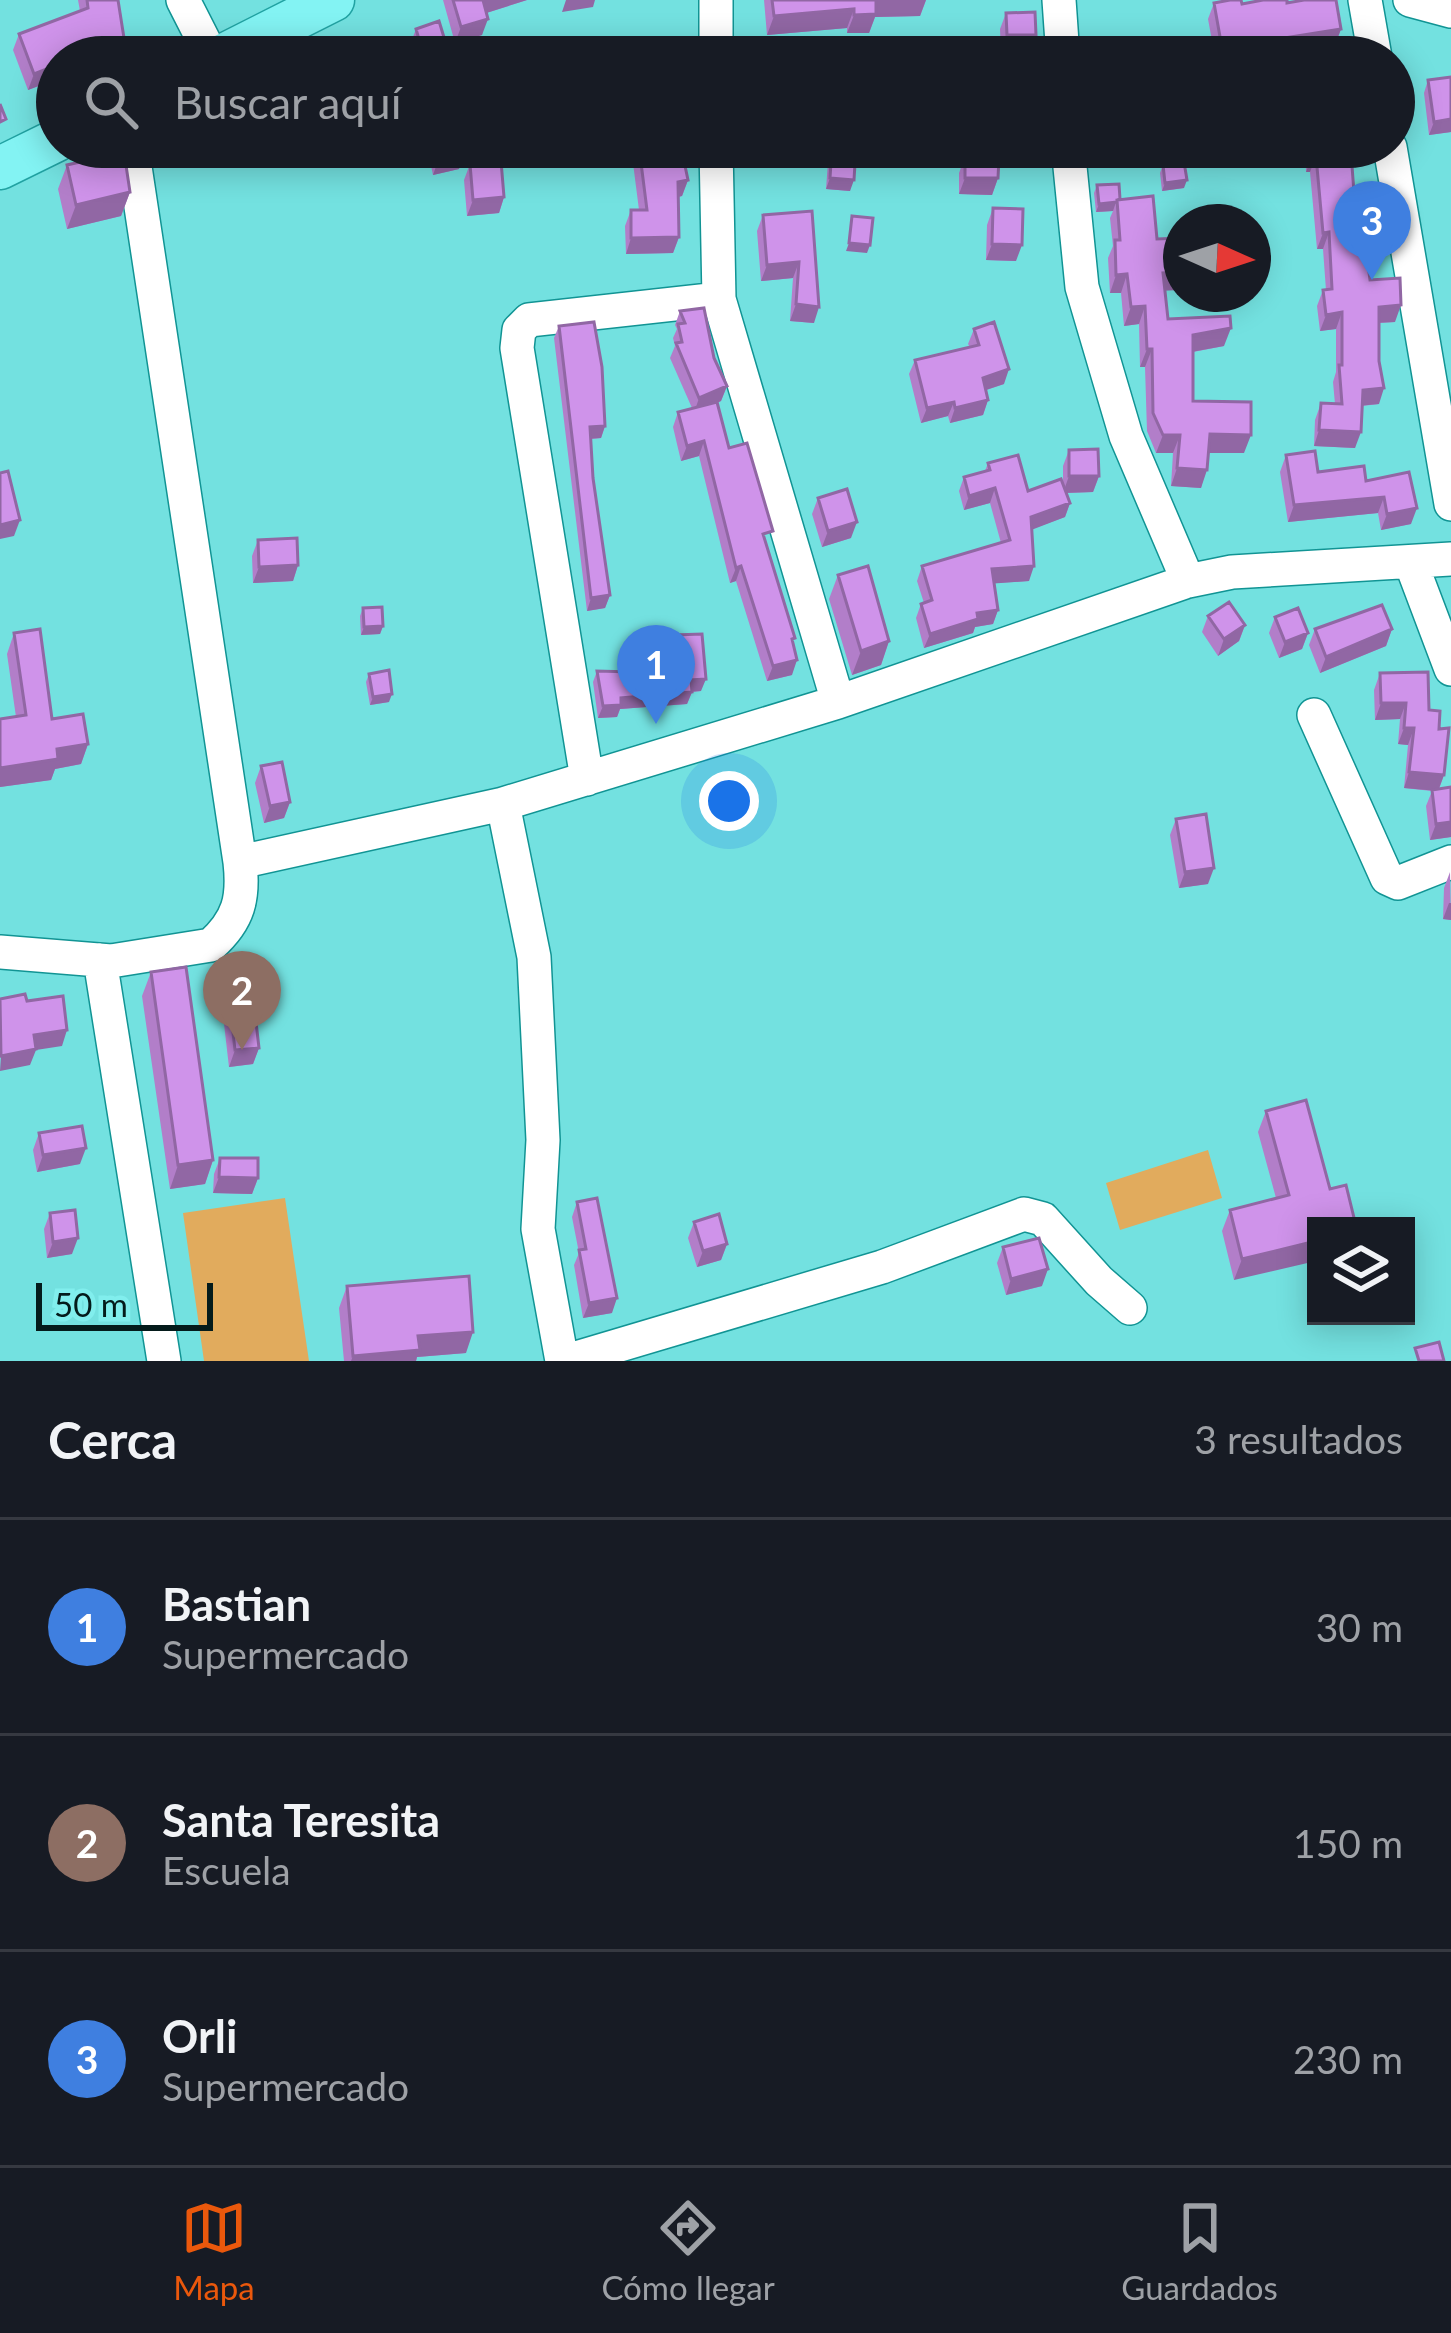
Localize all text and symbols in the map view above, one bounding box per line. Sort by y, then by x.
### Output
search box [36,36,1415,168]
icon: search [78,69,144,135]
text: Buscar aquí [174,75,401,129]
pin: 3 [1333,181,1411,280]
north arrow [1163,204,1271,312]
pin: 1 [617,625,695,724]
your location [699,771,759,831]
pin: 2 [203,951,281,1050]
map controls [1307,1217,1415,1325]
button: layers [1307,1217,1415,1325]
scale bar [36,1277,213,1330]
text: 50 m [54,1284,128,1324]
text: Cerca [48,1409,177,1470]
text: 3 resultados [1194,1416,1403,1462]
text: Bastian [162,1577,311,1631]
text: 1 [76,1604,98,1650]
text: 30 m [1316,1604,1403,1650]
text: Supermercado [162,1631,409,1677]
text: Santa Teresita [162,1793,440,1847]
text: 2 [76,1820,98,1866]
text: 150 m [1293,1820,1403,1866]
text: Escuela [162,1847,291,1893]
text: Orli [162,2009,237,2063]
text: 3 [76,2036,98,2082]
text: 230 m [1293,2036,1403,2082]
text: Supermercado [162,2063,409,2109]
tab: Mapa [173,2195,255,2307]
tab: Cómo llegar [601,2195,775,2307]
tab: Guardados [1121,2195,1278,2307]

